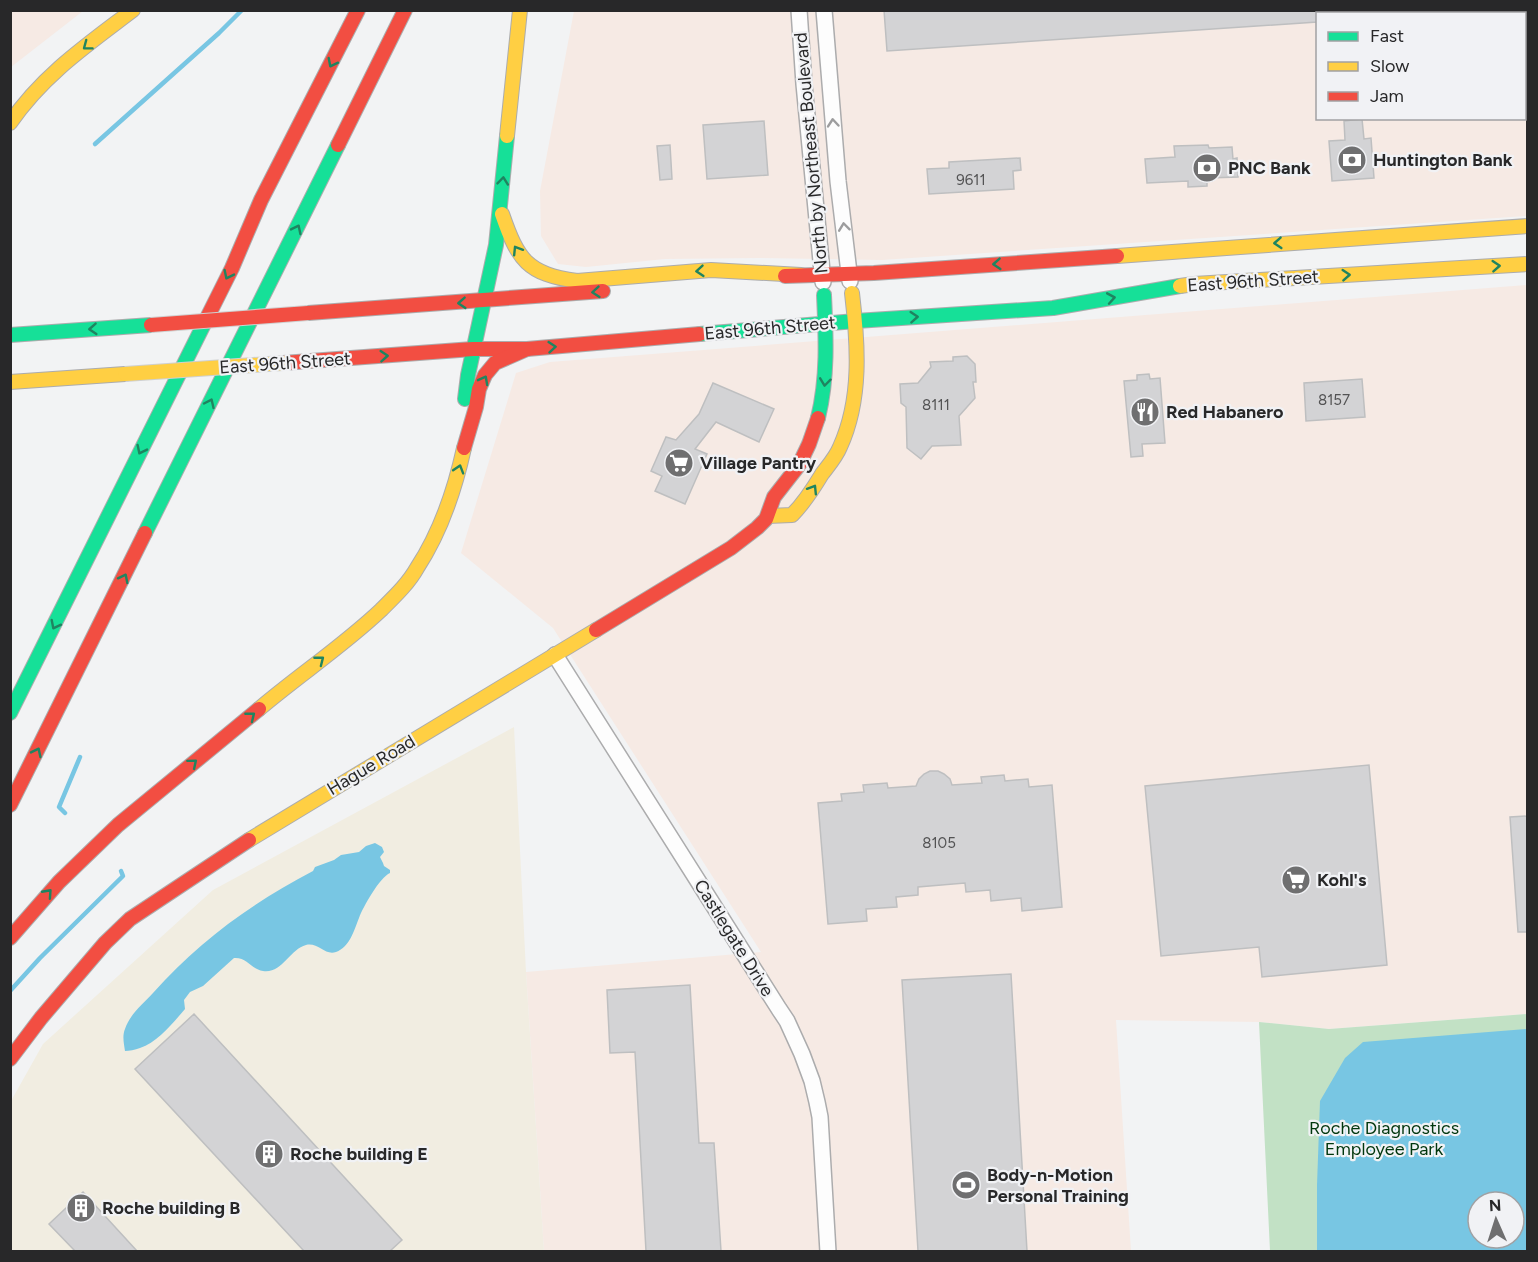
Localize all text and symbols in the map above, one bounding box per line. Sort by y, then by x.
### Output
legend [1316,12,1526,120]
text: Fast [1370,25,1404,47]
street label: North by Northeast Boulevard [789,32,833,274]
one-way arrow [82,39,93,50]
text: Slow [1370,55,1409,77]
one-way arrow [327,56,339,67]
text: Jam [1370,85,1404,107]
one-way arrow [827,118,840,127]
bank icon: Huntington Bank [1336,144,1368,176]
place label: Huntington Bank [1373,149,1513,171]
bank icon: PNC Bank [1191,152,1223,184]
place label: PNC Bank [1228,157,1311,179]
house number: 9611 [956,171,986,189]
one-way arrow [496,176,508,186]
one-way arrow [838,223,850,232]
one-way arrow [290,224,301,235]
one-way arrow [1274,236,1283,249]
one-way arrow [513,246,525,256]
one-way arrow [992,257,1001,270]
one-way arrow [1492,260,1501,273]
one-way arrow [696,264,705,277]
street label: East 96th Street [1187,265,1320,297]
one-way arrow [223,269,235,280]
one-way arrow [1342,269,1351,282]
one-way arrow [591,285,600,298]
one-way arrow [1106,293,1116,305]
one-way arrow [457,296,466,309]
street label: East 96th Street [704,311,837,345]
one-way arrow [909,311,919,324]
one-way arrow [88,322,97,335]
one-way arrow [548,340,557,353]
street label: East 96th Street [219,347,352,379]
one-way arrow [379,349,388,362]
one-way arrow [477,376,488,386]
one-way arrow [819,378,832,387]
house number: 8157 [1318,391,1350,409]
house number: 8111 [922,396,950,414]
restaurant icon: Red Habanero [1129,396,1161,428]
one-way arrow [203,399,215,410]
place label: Red Habanero [1166,401,1283,423]
one-way arrow [137,444,149,455]
supermarket icon: Village Pantry [663,447,695,479]
place label: Village Pantry [700,452,817,474]
one-way arrow [452,464,464,475]
one-way arrow [806,485,818,495]
one-way arrow [116,573,128,584]
one-way arrow [50,619,62,630]
one-way arrow [314,657,325,668]
one-way arrow [244,712,255,723]
street label: Hague Road [323,730,419,800]
one-way arrow [29,748,41,759]
one-way arrow [186,759,197,770]
house number: 8105 [922,834,956,852]
supermarket icon: Kohl's [1280,864,1312,896]
place label: Kohl's [1317,869,1367,891]
street label: Castlegate Drive [689,876,779,1001]
one-way arrow [41,889,52,900]
park label: Roche Diagnostics Employee Park [1309,1117,1459,1160]
building icon: Roche building E [253,1138,285,1170]
place label: Roche building E [290,1143,428,1165]
place label: Body-n-Motion Personal Training [987,1164,1129,1207]
sports icon: Body-n-Motion Personal Training [950,1169,982,1201]
north arrow [1466,1190,1526,1250]
building icon: Roche building B [65,1192,97,1224]
text: N [1489,1196,1502,1215]
place label: Roche building B [102,1197,240,1219]

